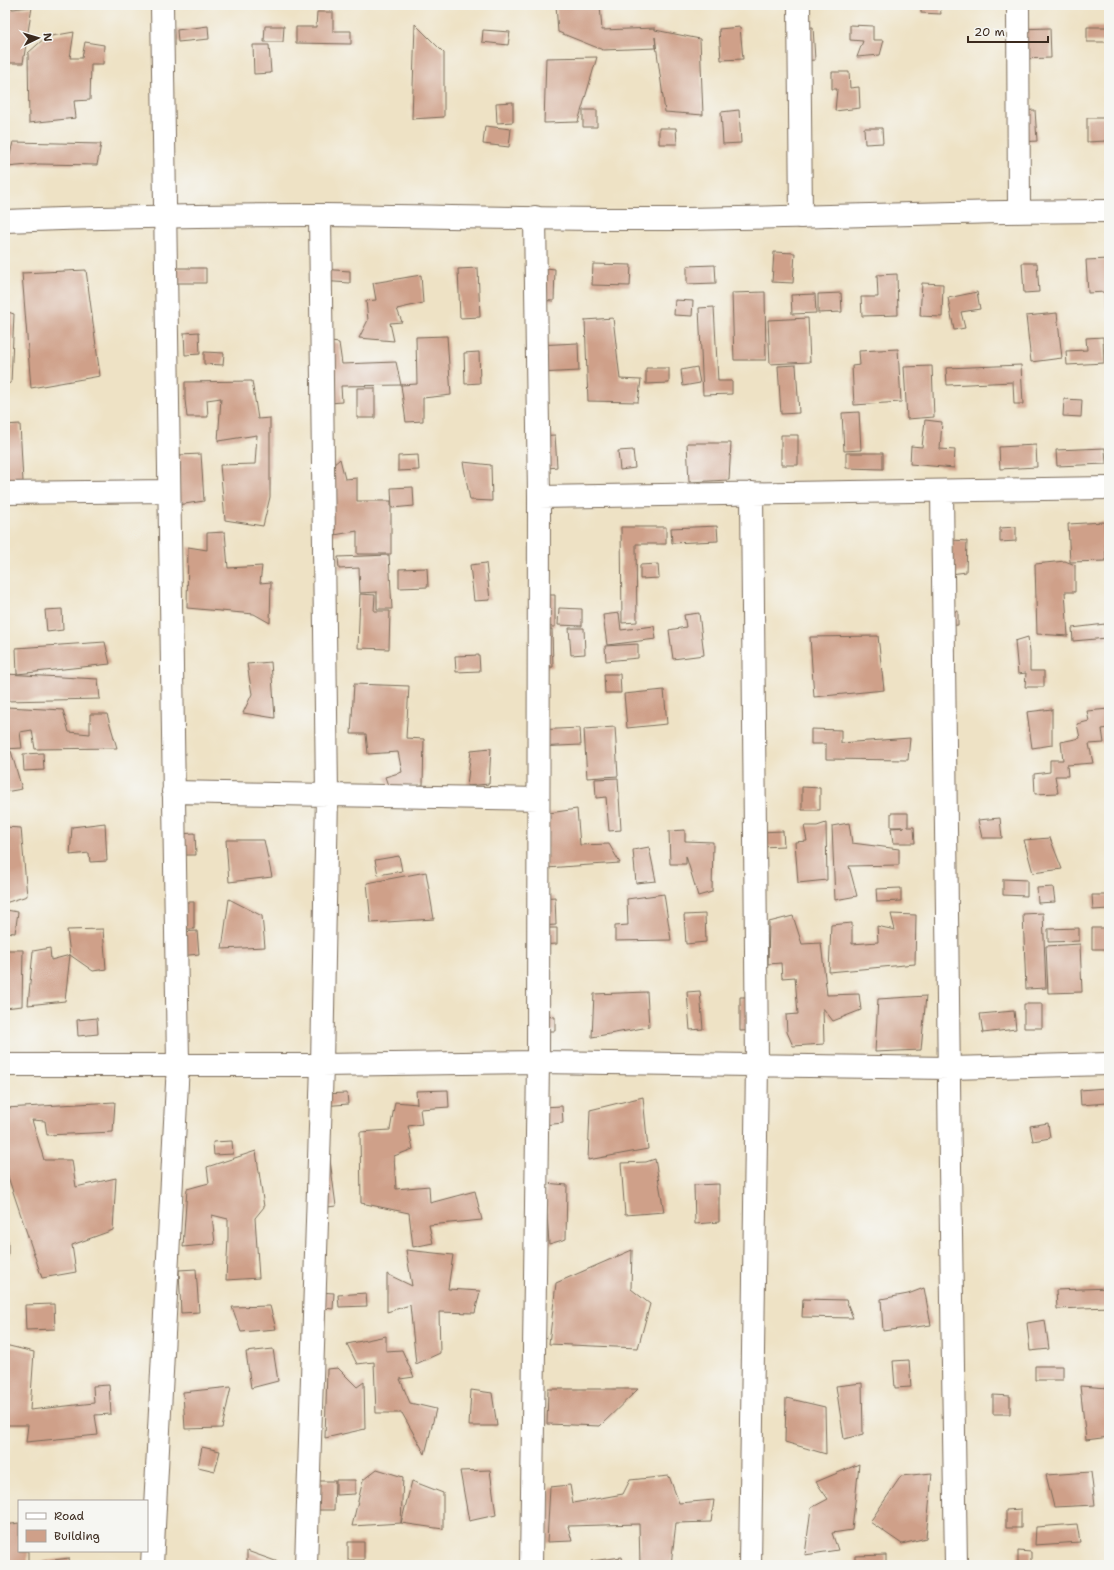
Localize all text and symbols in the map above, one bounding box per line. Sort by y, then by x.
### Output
north arrow [18,18,58,58]
scale bar [968,18,1048,44]
text: 20 m [974,24,1005,40]
text: N [40,32,55,42]
legend [18,1500,148,1552]
text: Road [54,1508,85,1524]
text: Building [54,1528,100,1544]

